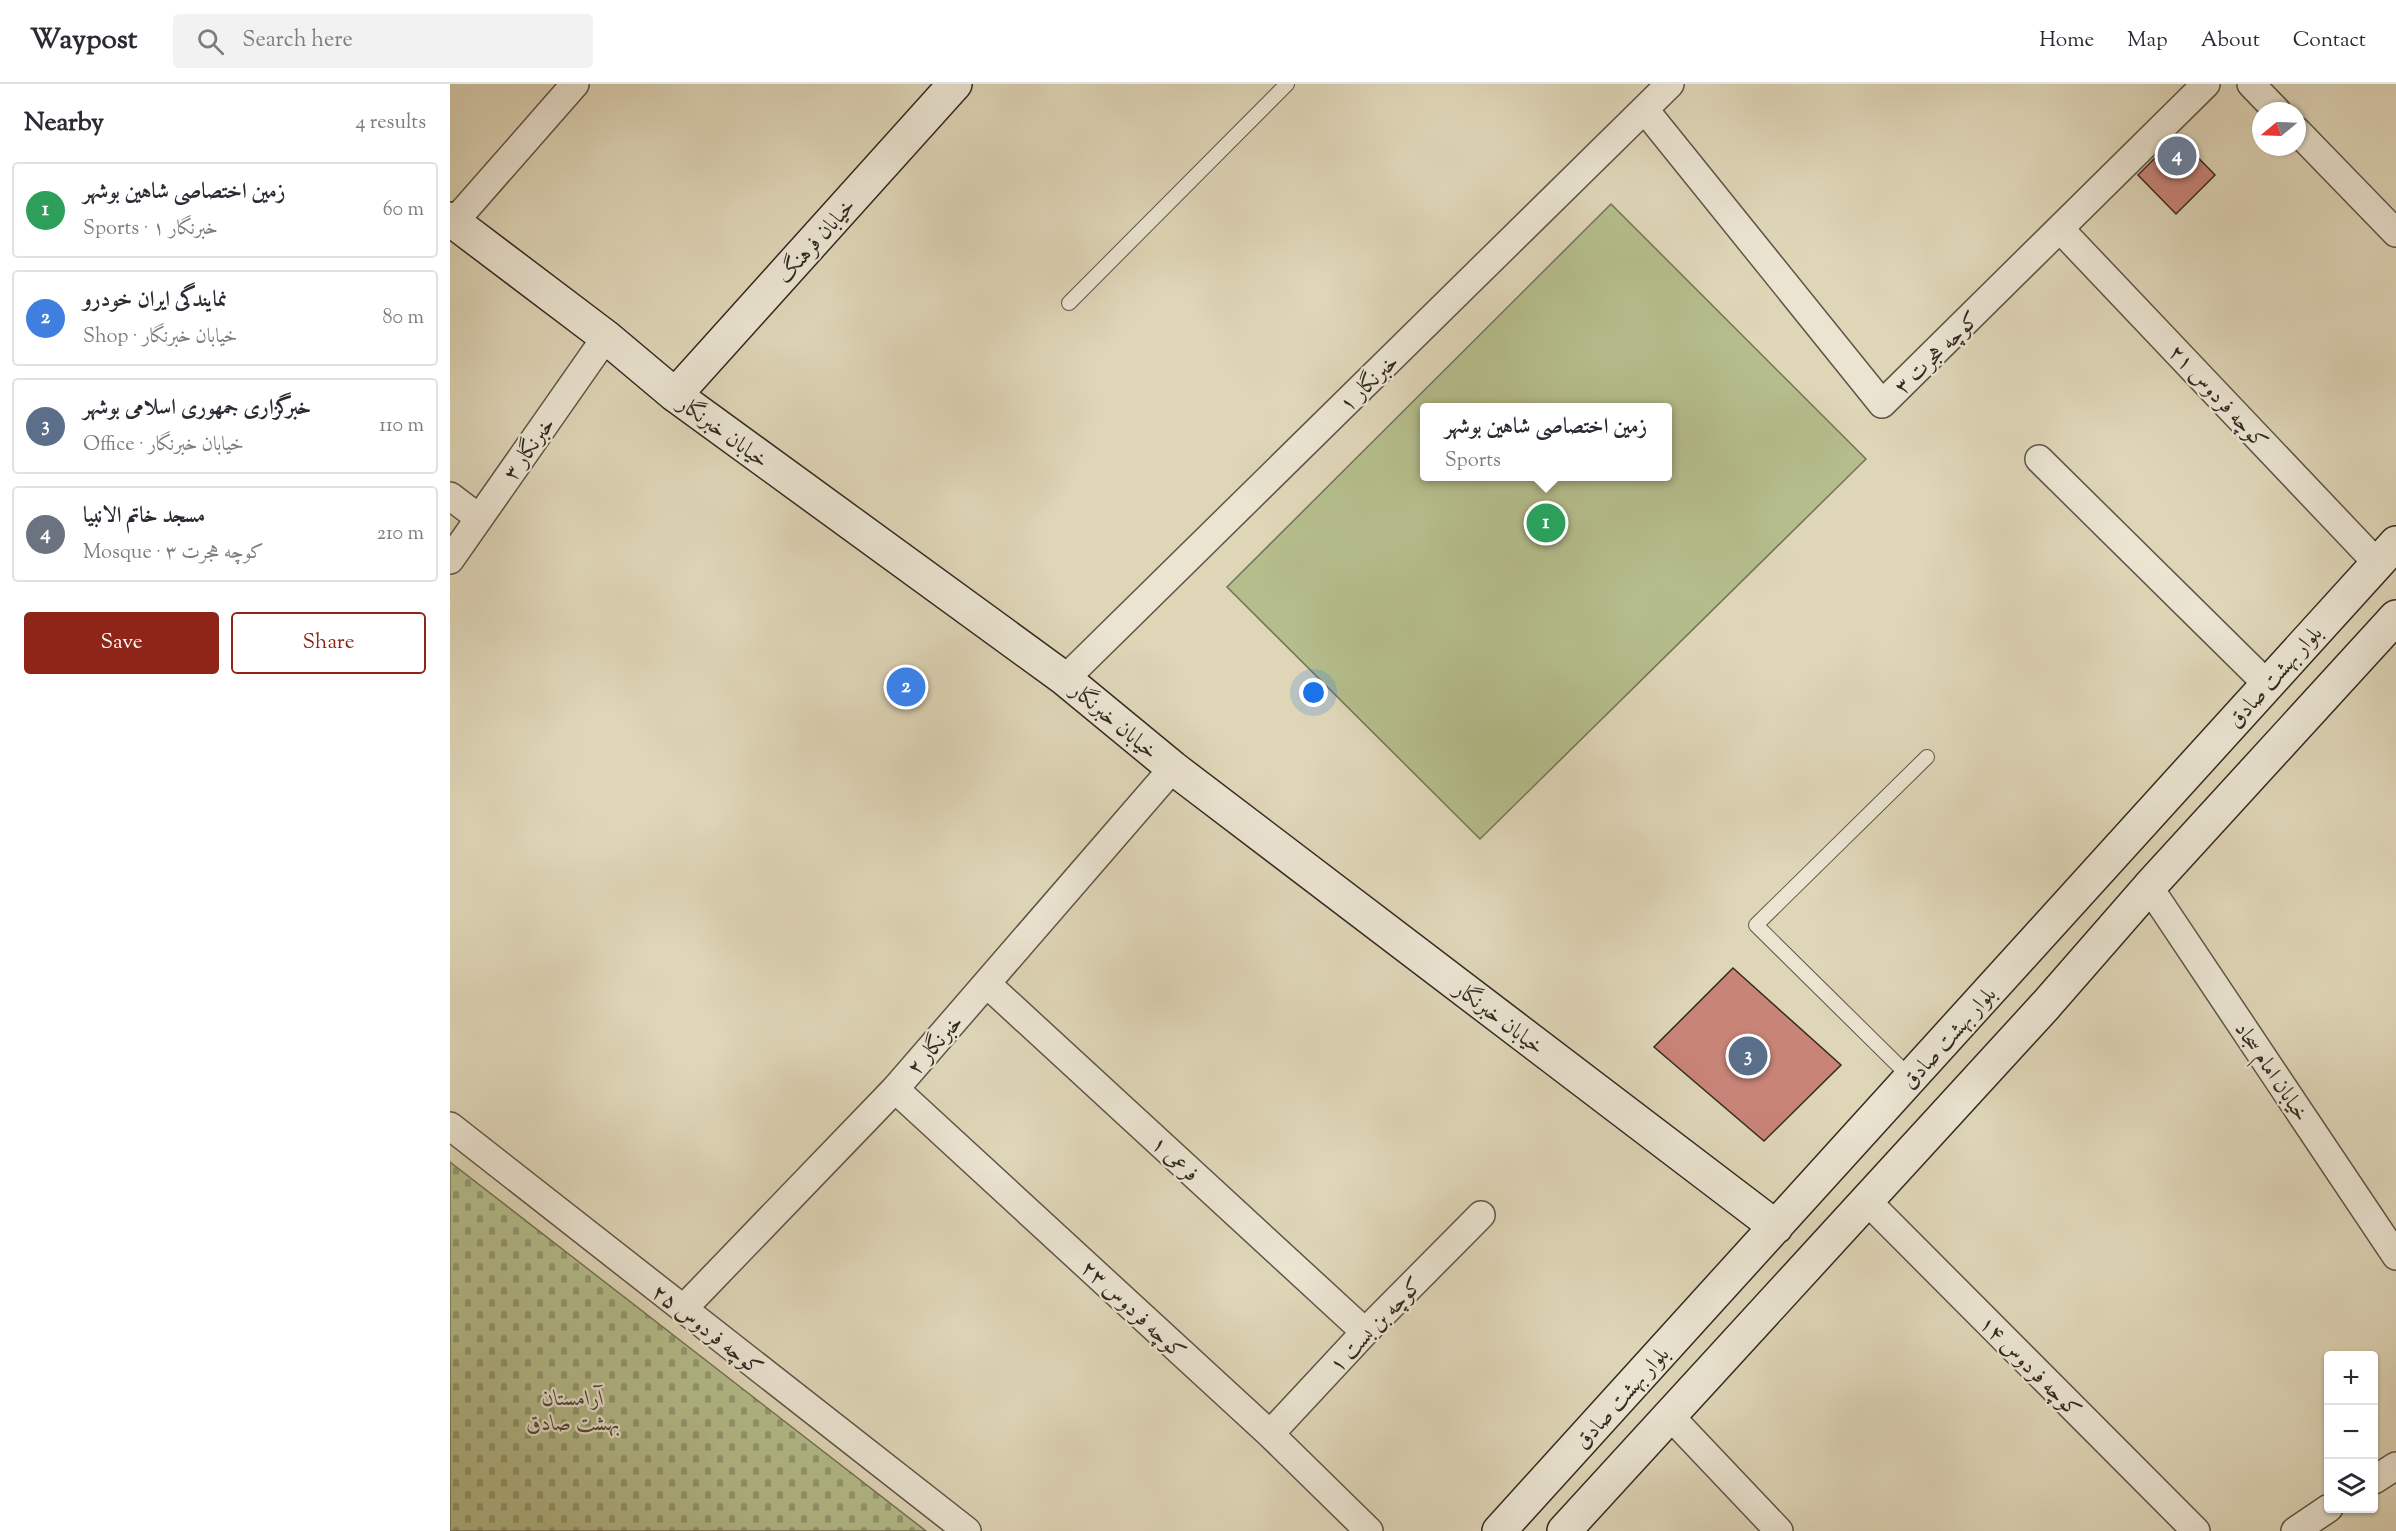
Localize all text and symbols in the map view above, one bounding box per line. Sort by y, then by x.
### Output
search box [173,14,593,68]
text: Waypost [30,21,137,61]
icon: search [194,25,227,58]
text: Search here [242,25,353,57]
text: Home [2039,26,2094,56]
text: Map [2127,26,2168,56]
text: About [2201,26,2260,56]
text: Contact [2293,26,2366,56]
north arrow [2252,102,2306,156]
text: Nearby [24,105,104,142]
text: 4 results [355,109,426,138]
pin: 4 [2158,134,2196,178]
text: زمین اختصاصی شاهین بوشهر [83,177,286,209]
street label: خیابان فرهنگ [770,192,864,292]
text: 1 [42,196,49,225]
text: 60 m [383,196,424,225]
text: Sports · خبرنگار ۱ [83,215,218,244]
text: نمایندگی ایران خودرو [83,285,227,317]
text: 2 [41,304,50,333]
text: 80 m [383,304,424,333]
street label: کوچه هجرت ۳ [1888,305,1988,403]
text: Shop · خیابان خبرنگار [83,323,238,352]
street label: کوچه فردوس ۲۱ [2160,338,2274,458]
street label: خبرنگار ۱ [1333,348,1407,421]
street label: خیابان خبرنگار [669,388,774,477]
text: خبرگزاری جمهوری اسلامی بوشهر [83,393,311,425]
popup [1420,403,1672,481]
street label: خبرنگار ۳ [497,411,564,488]
text: 3 [41,412,50,441]
text: 110 m [379,412,424,441]
text: زمین اختصاصی شاهین بوشهر [1445,412,1647,444]
text: Office · خیابان خبرنگار [83,431,244,460]
text: Sports [1445,447,1501,476]
pin: 1 [1526,500,1566,546]
text: مسجد خاتم الانبیا [83,501,205,533]
text: 4 [40,520,51,549]
text: 210 m [377,520,424,549]
text: Mosque · کوچه هجرت ۳ [83,539,264,568]
button: Save [24,612,219,674]
button: Share [231,612,426,674]
street label: بلوار بهشت صادق [2221,619,2331,737]
pin: 2 [886,664,926,710]
street label: خیابان خبرنگار [1061,675,1164,768]
your location [1299,678,1328,707]
street label: خیابان خبرنگار [1445,974,1550,1064]
street label: بلوار بهشت صادق [1895,980,2005,1098]
street label: خبرنگار ۲ [901,1008,972,1084]
street label: خیابان امام سجاد [2224,1016,2316,1130]
pin: 3 [1728,1034,1768,1078]
street label: فرعی ۱ [1143,1130,1205,1191]
street label: کوچه فردوس ۲۳ [1072,1254,1192,1368]
street label: کوچه بن بست ۱ [1323,1271,1431,1381]
street label: کوچه فردوس ۲۵ [644,1278,769,1385]
street label: کوچه فردوس ۱۴ [1970,1310,2087,1427]
street label: بلوار بهشت صادق [1568,1340,1678,1458]
map controls [2324,1351,2378,1513]
button: + [2324,1351,2378,1405]
park label: آرامستان بهشت صادق [526,1384,620,1441]
button: − [2324,1405,2378,1459]
button: layers [2324,1459,2378,1513]

